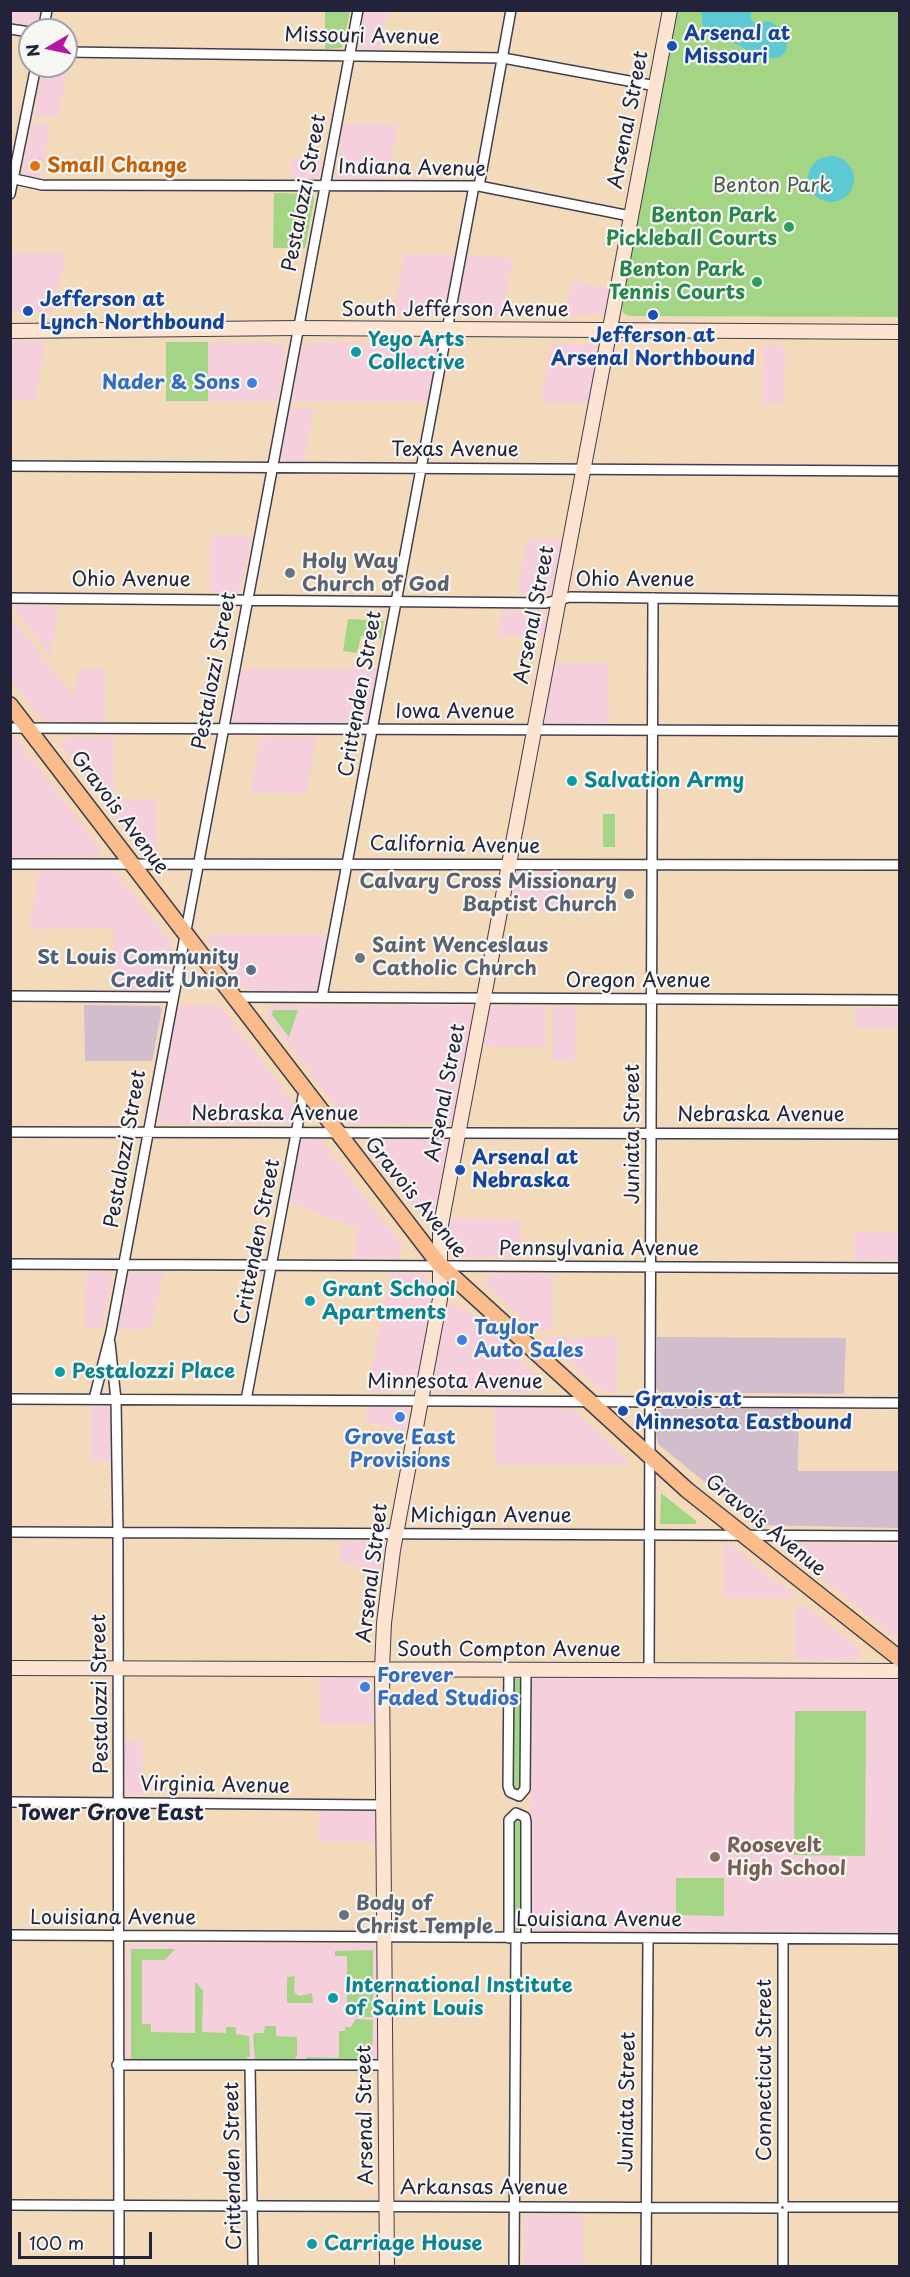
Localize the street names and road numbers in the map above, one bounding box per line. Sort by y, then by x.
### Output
street label: Missouri Avenue [284,24,440,50]
street label: Arsenal Street [604,49,654,191]
street label: Pestalozzi Street [278,112,332,274]
street label: Indiana Avenue [338,156,486,182]
street label: South Jefferson Avenue [341,298,569,322]
street label: Texas Avenue [391,438,519,462]
street label: Arsenal Street [510,544,560,686]
street label: Ohio Avenue [71,568,191,592]
street label: Ohio Avenue [575,568,695,592]
street label: Pestalozzi Street [188,590,242,752]
street label: Crittenden Street [335,609,387,779]
street label: Iowa Avenue [395,700,515,724]
street label: Gravois Avenue [65,747,173,879]
street label: California Avenue [369,833,541,859]
street label: Oregon Avenue [565,969,711,993]
street label: Arsenal Street [421,1022,471,1164]
street label: Juniata Street [621,1064,645,1204]
street label: Pestalozzi Street [100,1068,152,1230]
street label: Nebraska Avenue [191,1102,359,1126]
street label: Nebraska Avenue [677,1103,845,1127]
street label: Gravois Avenue [359,1133,471,1263]
street label: Crittenden Street [230,1157,286,1327]
street label: Pennsylvania Avenue [499,1237,699,1261]
street label: Minnesota Avenue [367,1370,543,1394]
street label: Gravois Avenue [700,1470,830,1582]
street label: Arsenal Street [353,1502,393,1644]
street label: Michigan Avenue [410,1504,572,1528]
street label: Pestalozzi Street [88,1614,114,1774]
street label: South Compton Avenue [397,1638,621,1662]
street label: Virginia Avenue [140,1773,290,1799]
street label: Louisiana Avenue [30,1906,196,1930]
street label: Louisiana Avenue [516,1908,682,1932]
street label: Connecticut Street [753,1979,777,2161]
street label: Juniata Street [615,2032,641,2172]
street label: Arsenal Street [353,2045,379,2185]
street label: Crittenden Street [221,2082,247,2250]
street label: Arkansas Avenue [400,2176,568,2200]

